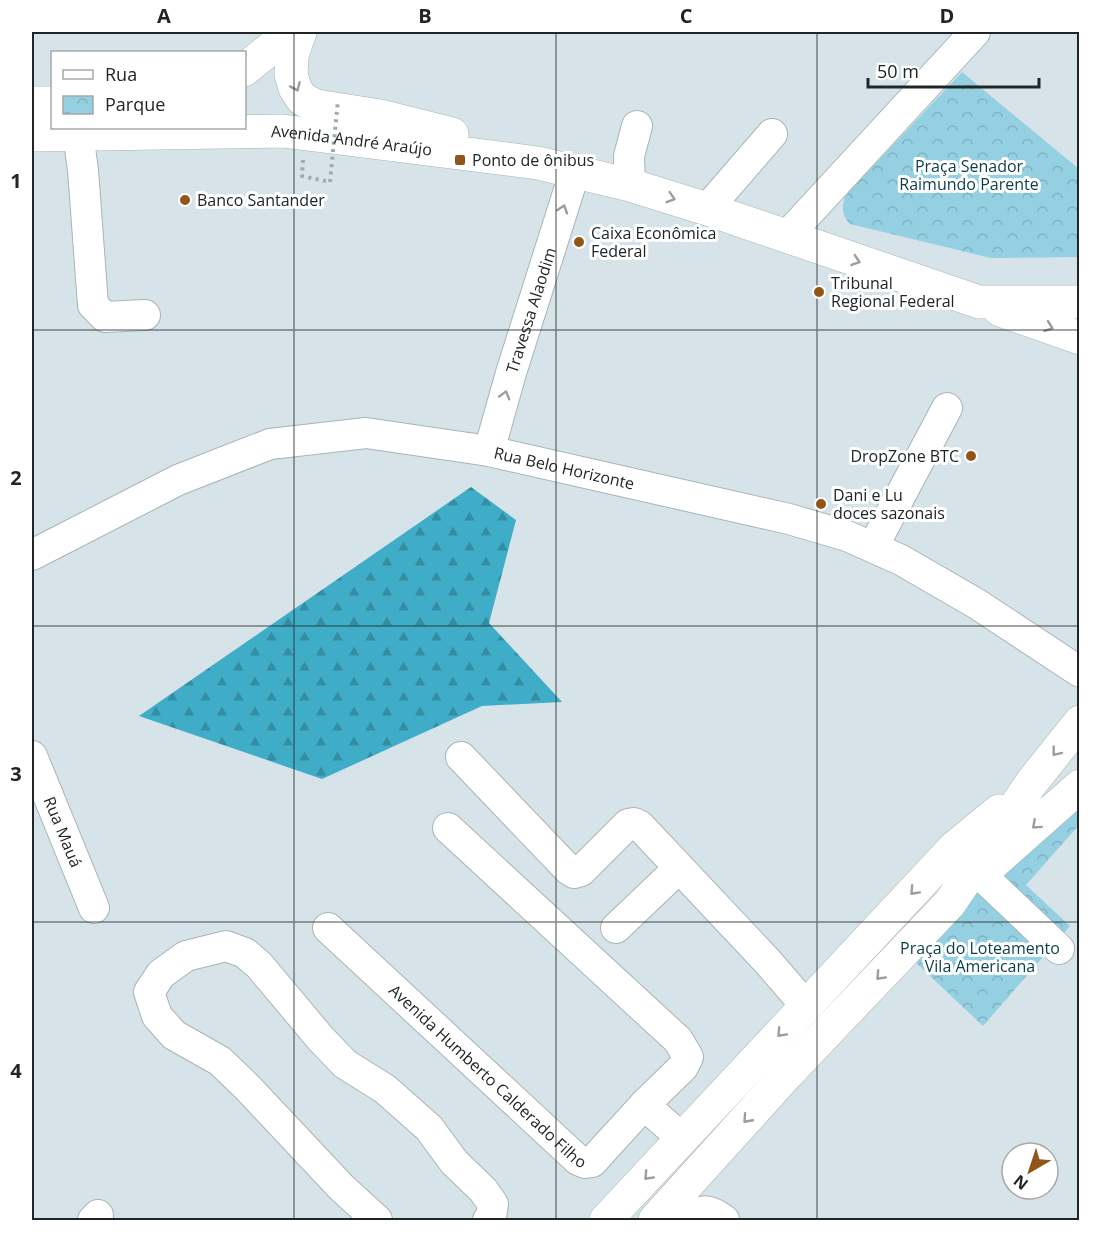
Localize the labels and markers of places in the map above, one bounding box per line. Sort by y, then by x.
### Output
place label: Ponto de ônibus [472,149,594,171]
marker: Ponto de ônibus [453,153,467,167]
place label: Banco Santander [197,189,325,211]
marker: Banco Santander [178,193,192,207]
place label: Caixa Econômica Federal [591,222,716,262]
marker: Caixa Econômica Federal [572,235,586,249]
place label: Tribunal Regional Federal [831,272,955,312]
marker: Tribunal Regional Federal [812,285,826,299]
place label: DropZone BTC [850,445,959,467]
marker: DropZone BTC [964,449,978,463]
place label: Dani e Lu doces sazonais [833,484,945,524]
marker: Dani e Lu doces sazonais [814,497,828,511]

